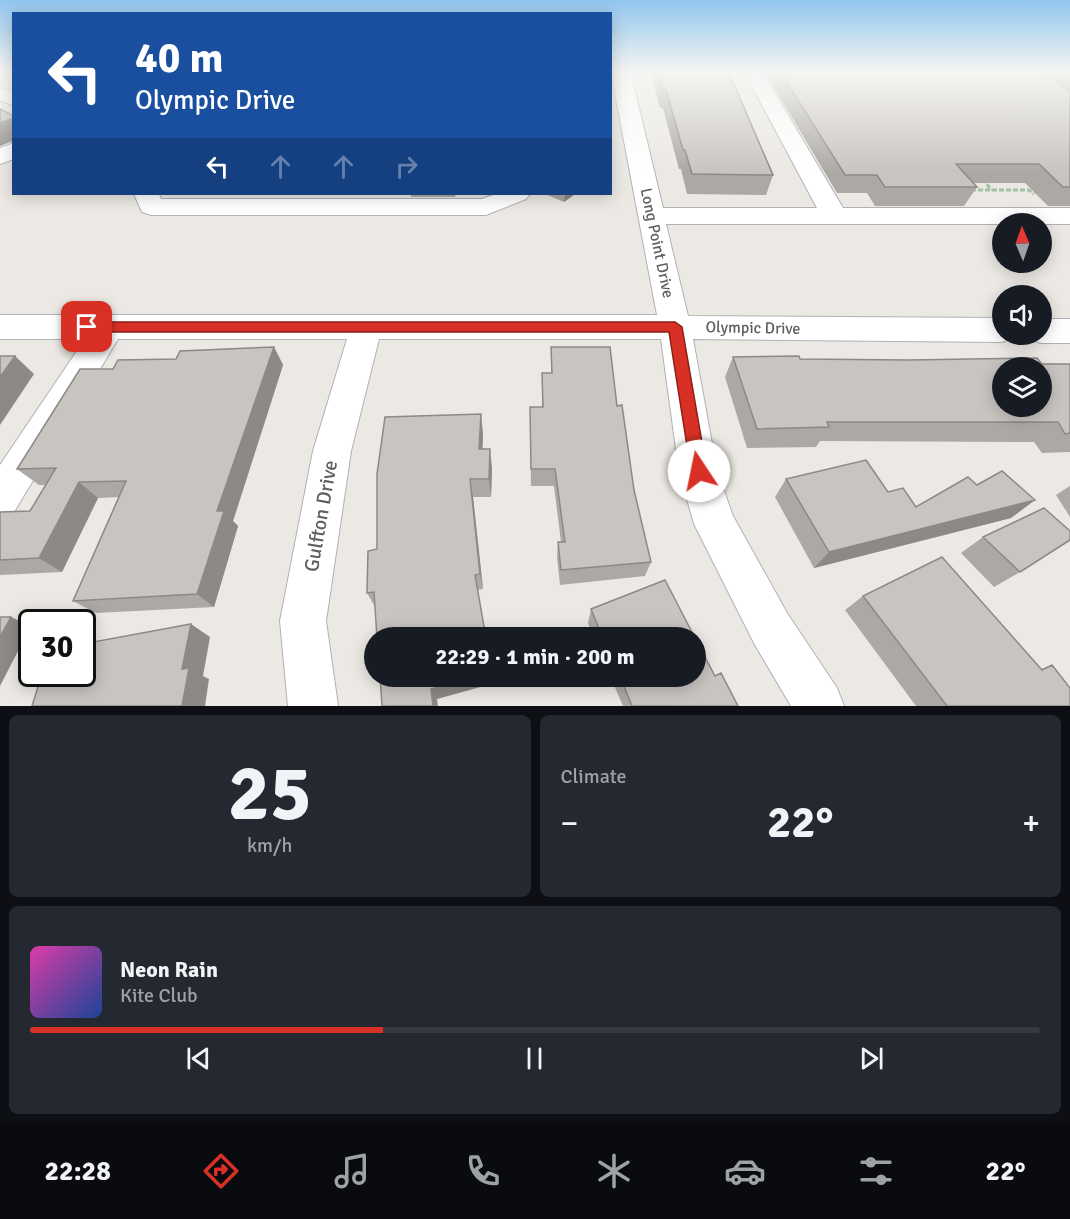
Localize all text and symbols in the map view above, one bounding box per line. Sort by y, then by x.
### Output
text: 40 m [135,33,224,84]
icon: left [36,36,114,114]
text: Olympic Drive [135,84,295,117]
icon: left [201,150,234,183]
icon: ahead [264,150,297,183]
icon: ahead [327,150,360,183]
icon: right [390,150,423,183]
street label: Long Point Drive [636,186,678,300]
north arrow [992,213,1052,273]
map controls [992,213,1052,417]
button: sound [992,285,1052,345]
pin [61,301,112,352]
icon: arrive [70,310,103,343]
street label: Olympic Drive [705,317,801,339]
button: layers [992,357,1052,417]
position arrow [667,439,731,503]
street label: Gulfton Drive [299,458,343,574]
speed limit sign: 30 [18,609,96,687]
text: 22:29 · 1 min · 200 m [435,643,635,670]
text: 25 [228,746,312,842]
text: Climate [561,764,626,789]
text: 22° [767,795,834,850]
text: − [561,803,578,844]
text: + [1022,803,1040,844]
text: km/h [247,833,292,858]
text: Neon Rain [120,956,218,983]
text: Kite Club [120,983,198,1008]
icon: previous [182,1042,215,1075]
icon: pause [518,1042,551,1075]
icon: next [855,1042,888,1075]
icon: directions [200,1150,242,1192]
icon: music [331,1150,373,1192]
icon: phone [462,1150,504,1192]
icon: climate [593,1150,635,1192]
icon: car [724,1150,766,1192]
icon: filters [855,1150,897,1192]
text: 22:28 [44,1155,111,1188]
text: 22° [986,1155,1026,1188]

